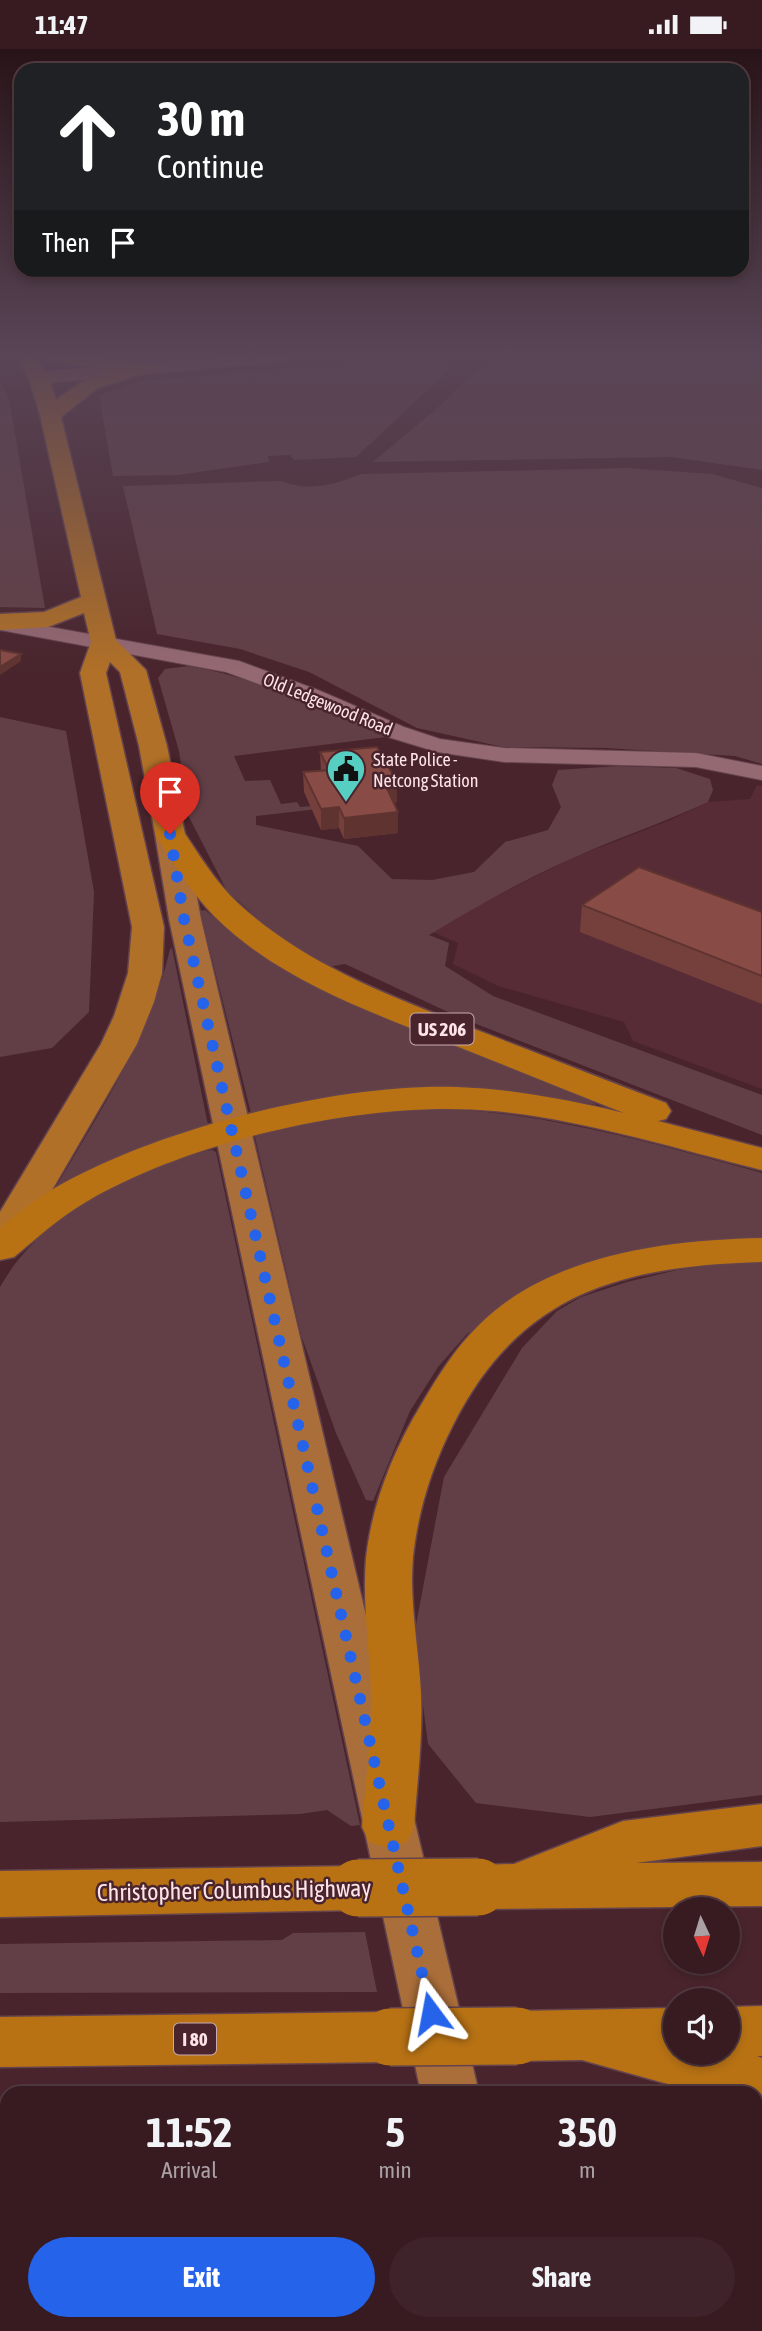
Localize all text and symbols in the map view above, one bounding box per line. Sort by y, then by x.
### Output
text: 11:47 [35,10,89,40]
text: 30 m [157,90,245,146]
icon: ahead [42,91,133,182]
text: Continue [157,148,264,185]
icon: arrive [104,224,142,262]
text: Then [42,228,90,258]
street label: Old Ledgewood Road [260,668,396,740]
public building icon: State Police - Netcong Station [325,748,367,803]
place label: State Police - Netcong Station [373,749,478,791]
pin [140,762,200,834]
icon: arrive [151,773,189,811]
road number: US 206 [410,1013,474,1045]
street label: Christopher Columbus Highway [97,1874,371,1906]
north arrow [663,1897,740,1974]
map controls [663,1897,740,2065]
position arrow [394,1976,468,2050]
button: sound [663,1988,740,2065]
road number: I 80 [174,2023,216,2055]
text: 11:52 [146,2108,233,2156]
text: 5 [385,2108,405,2156]
text: 350 [558,2108,617,2156]
text: Arrival [161,2157,217,2183]
text: min [379,2157,412,2183]
text: m [579,2157,596,2183]
button: Exit [28,2237,375,2317]
button: Share [389,2237,735,2317]

